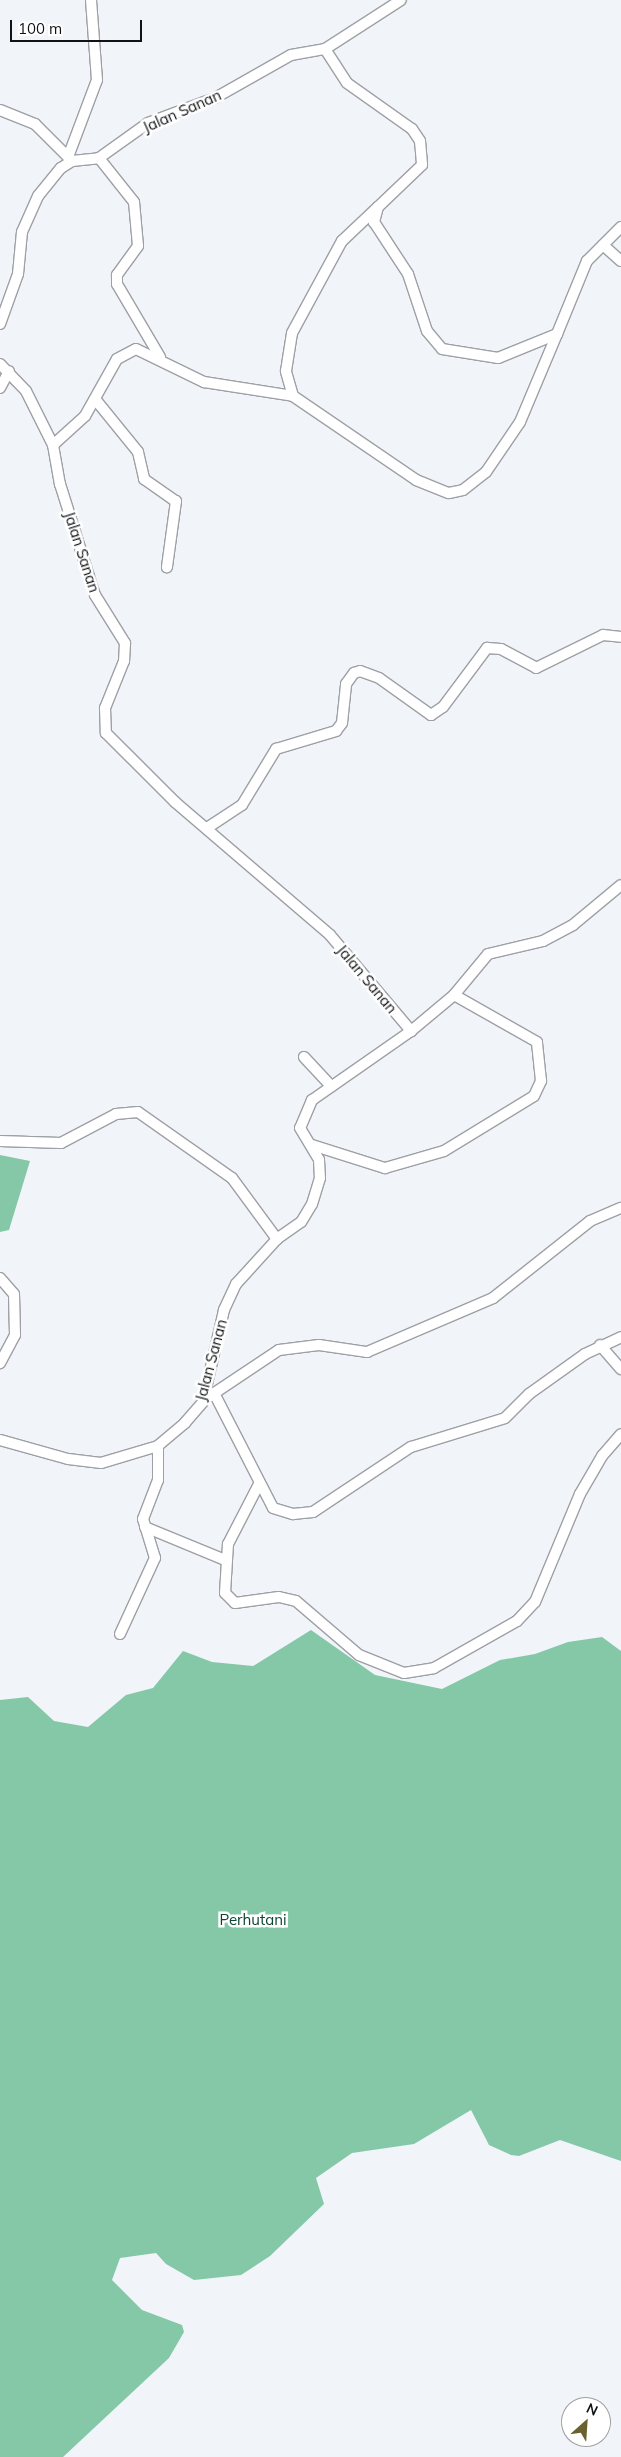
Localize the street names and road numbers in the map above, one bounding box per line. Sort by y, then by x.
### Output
street label: Jalan Sanan [140,86,224,136]
street label: Jalan Sanan [60,509,104,595]
street label: Jalan Sanan [333,941,401,1017]
street label: Jalan Sanan [191,1317,231,1403]

